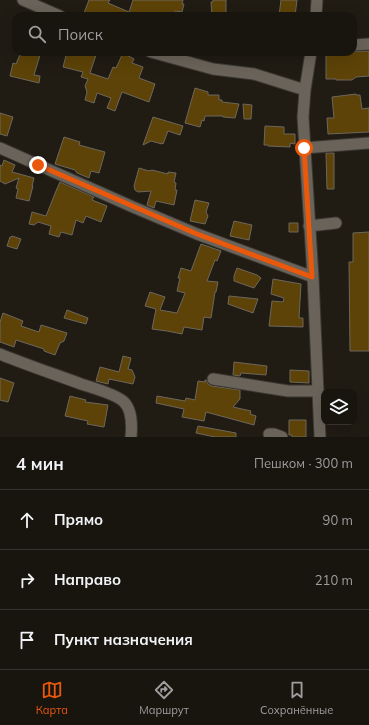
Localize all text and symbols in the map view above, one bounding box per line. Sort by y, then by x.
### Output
search box [12,12,357,56]
icon: search [26,23,48,45]
text: Поиск [58,25,103,44]
route start [295,139,313,157]
route end [29,156,47,174]
map controls [321,389,357,425]
button: layers [321,389,357,425]
text: 4 мин [16,453,64,474]
text: Пешком · 300 m [254,455,353,471]
icon: ahead [16,509,38,531]
text: Прямо [54,510,103,529]
text: 90 m [323,512,353,528]
icon: right [16,569,38,591]
text: Направо [54,570,121,589]
text: 210 m [315,572,353,588]
icon: arrive [16,629,38,651]
text: Пункт назначения [54,630,193,649]
tab: Карта [36,679,68,717]
tab: Маршрут [139,679,189,717]
tab: Сохранённые [260,679,333,717]

